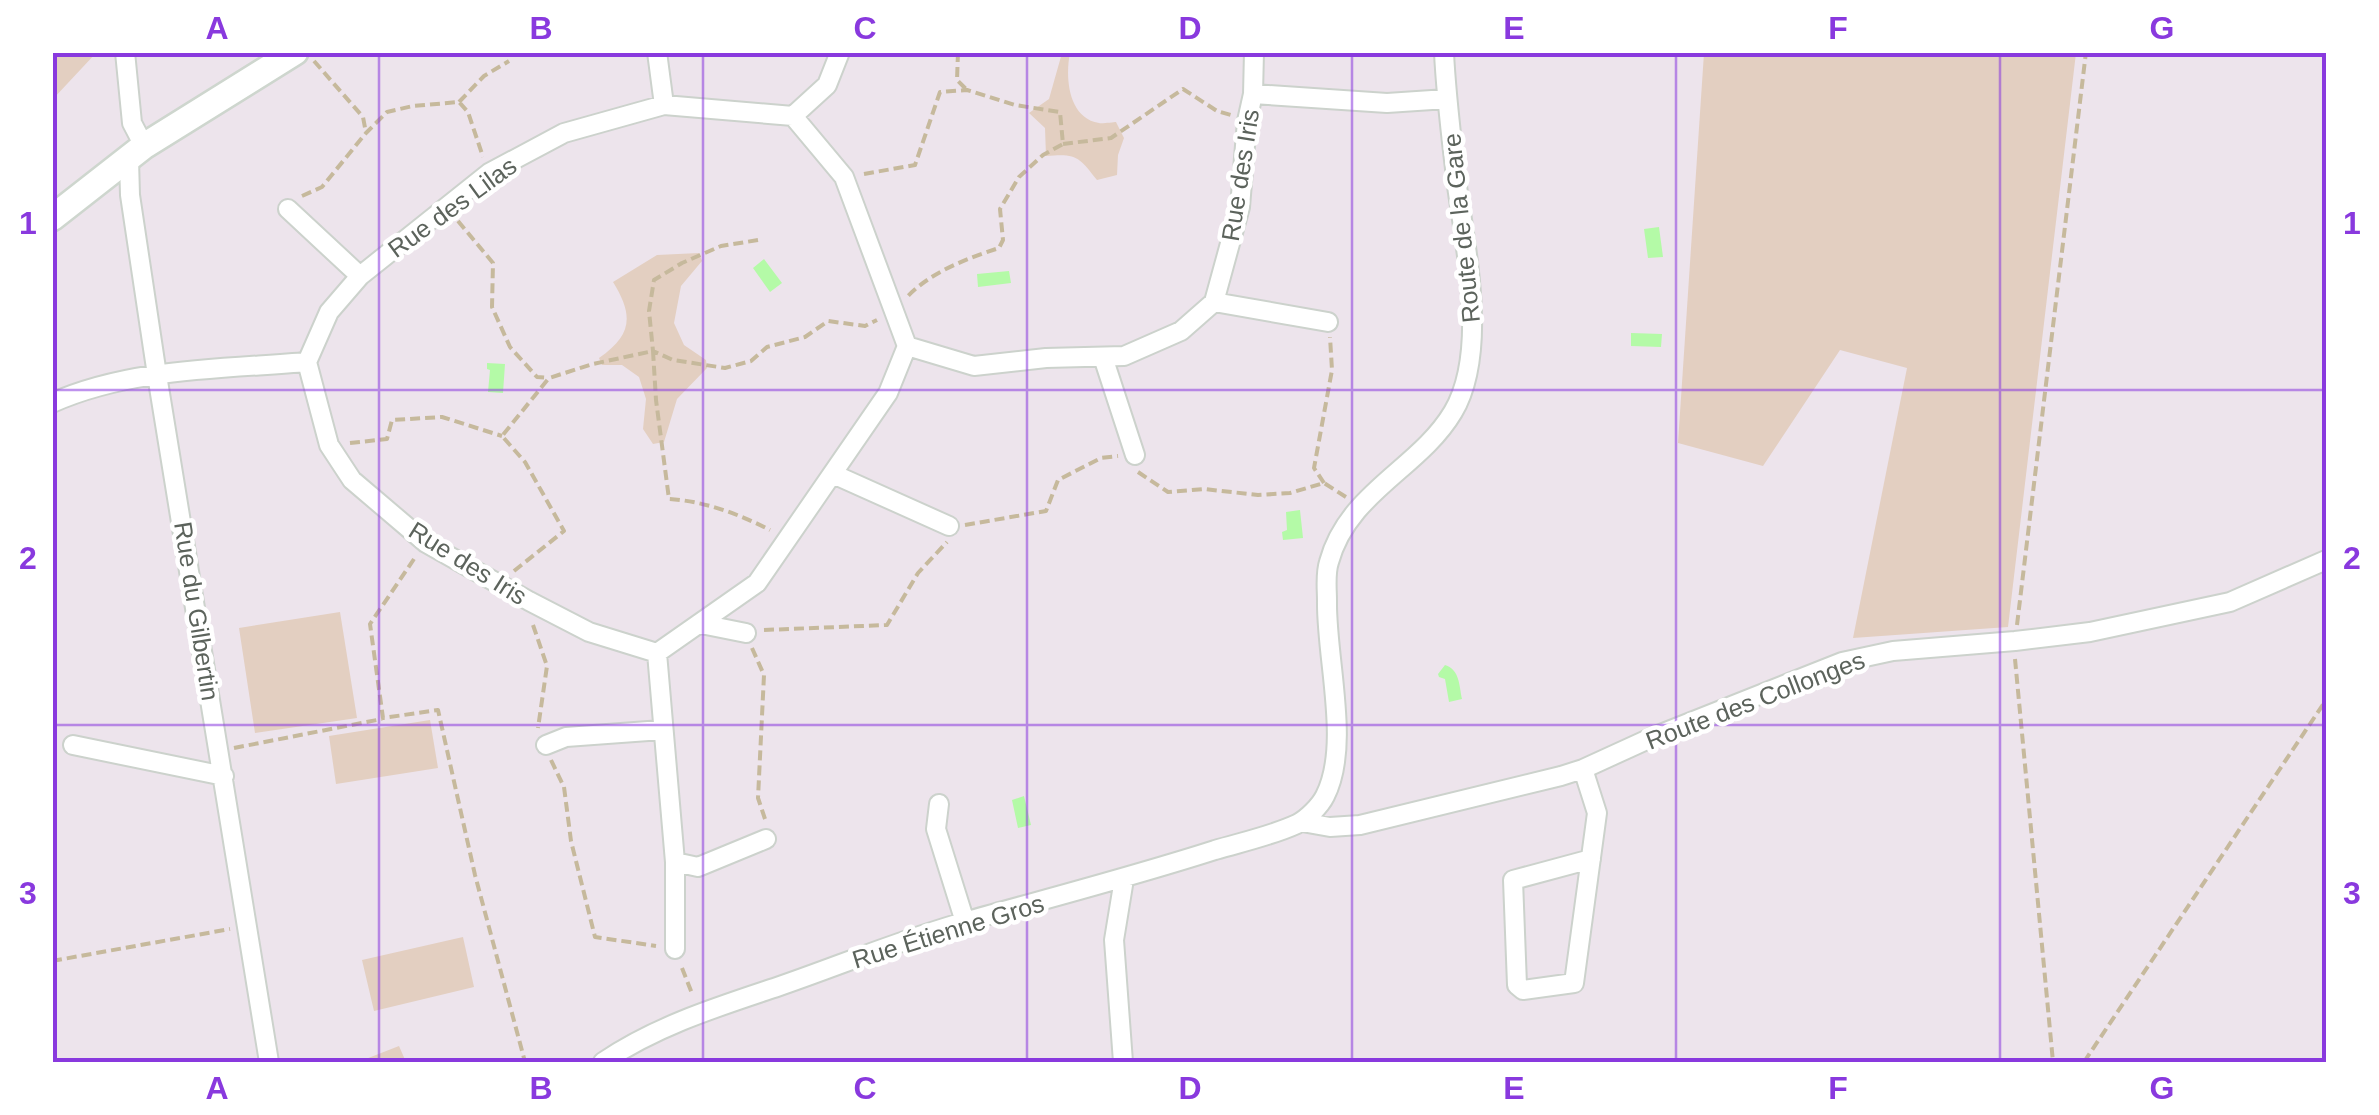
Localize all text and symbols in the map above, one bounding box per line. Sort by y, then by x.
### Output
text: A [205,10,229,46]
text: B [529,10,553,46]
text: C [853,10,877,46]
text: D [1178,10,1202,46]
text: E [1503,10,1525,46]
text: F [1828,10,1848,46]
text: G [2150,10,2174,46]
street label: Rue des Iris [1216,107,1264,243]
street label: Route de la Gare [1437,132,1485,324]
street label: Rue des Lilas [382,151,522,263]
text: 1 [19,205,37,241]
text: 1 [2343,205,2361,241]
street label: Rue des Iris [404,516,532,610]
street label: Rue du Gilbertin [169,520,225,702]
text: 2 [19,540,37,576]
text: 2 [2343,540,2361,576]
street label: Route des Collonges [1642,645,1868,755]
text: 3 [19,875,37,911]
text: 3 [2343,875,2361,911]
street label: Rue Étienne Gros [849,889,1047,973]
text: A [205,1070,229,1106]
text: B [529,1070,553,1106]
text: C [853,1070,877,1106]
text: D [1178,1070,1202,1106]
text: E [1503,1070,1525,1106]
text: F [1828,1070,1848,1106]
text: G [2150,1070,2174,1106]

